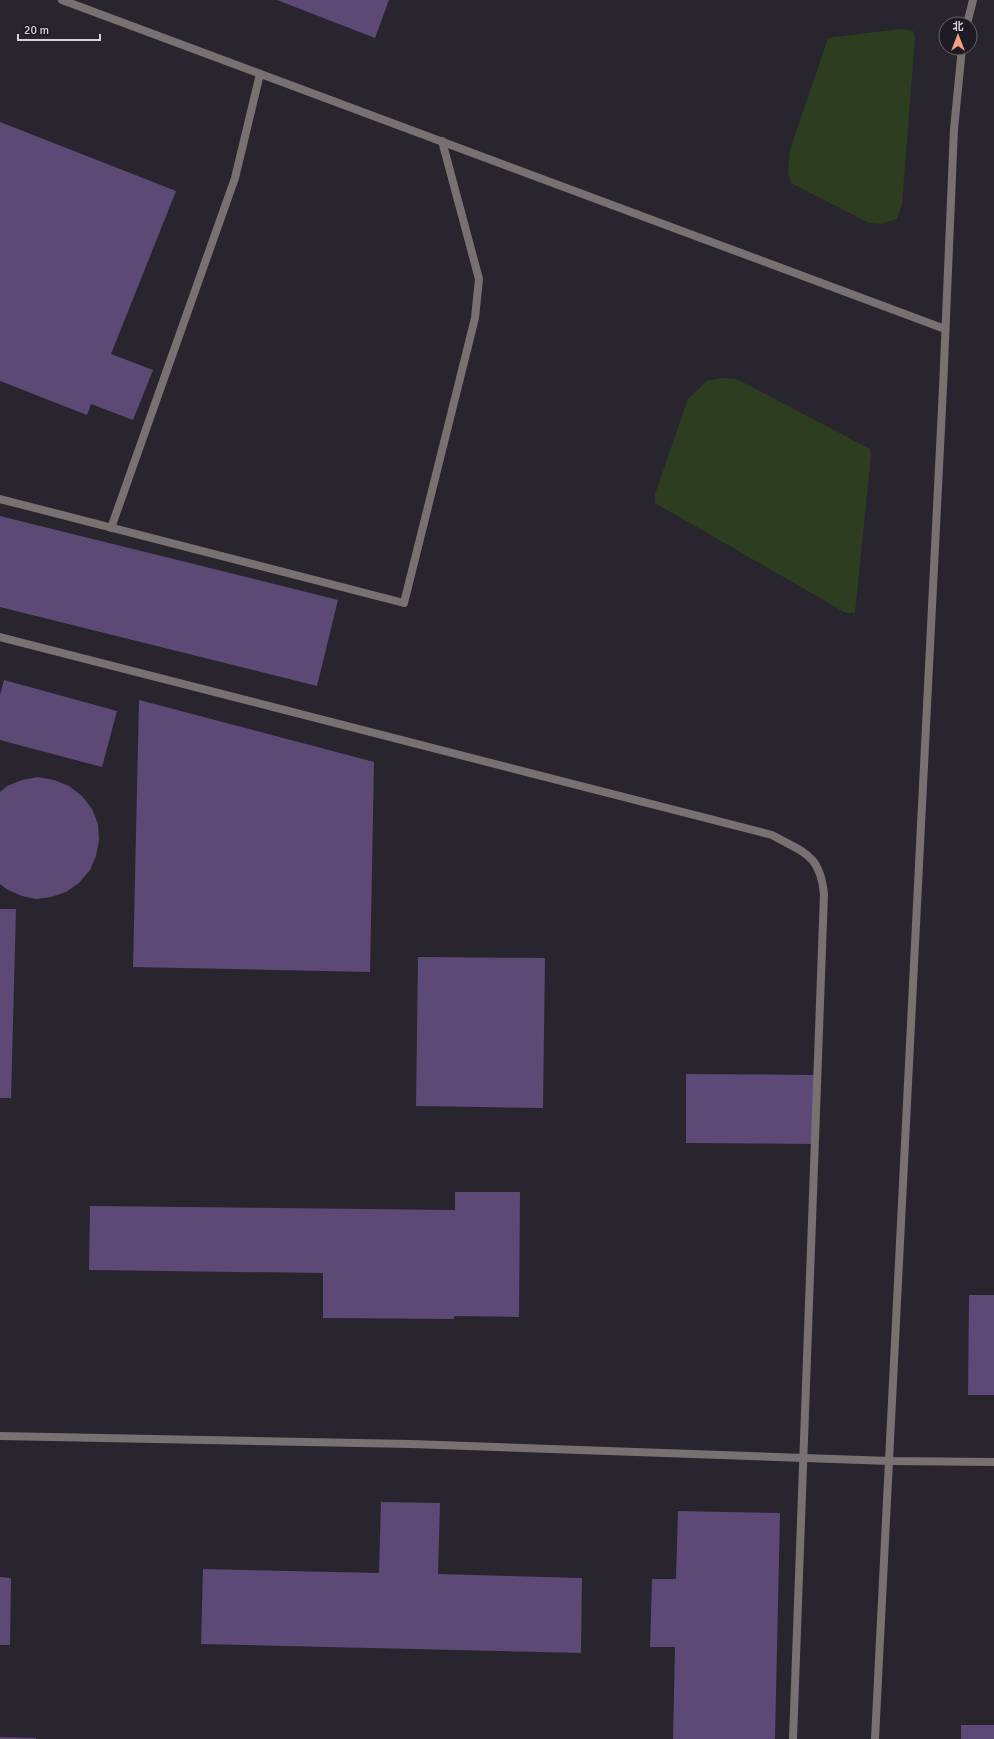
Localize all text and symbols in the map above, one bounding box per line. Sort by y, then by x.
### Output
scale bar [18,16,100,42]
north arrow [938,16,978,56]
text: 北 [953,20,964,33]
text: 20 m [24,23,49,38]

